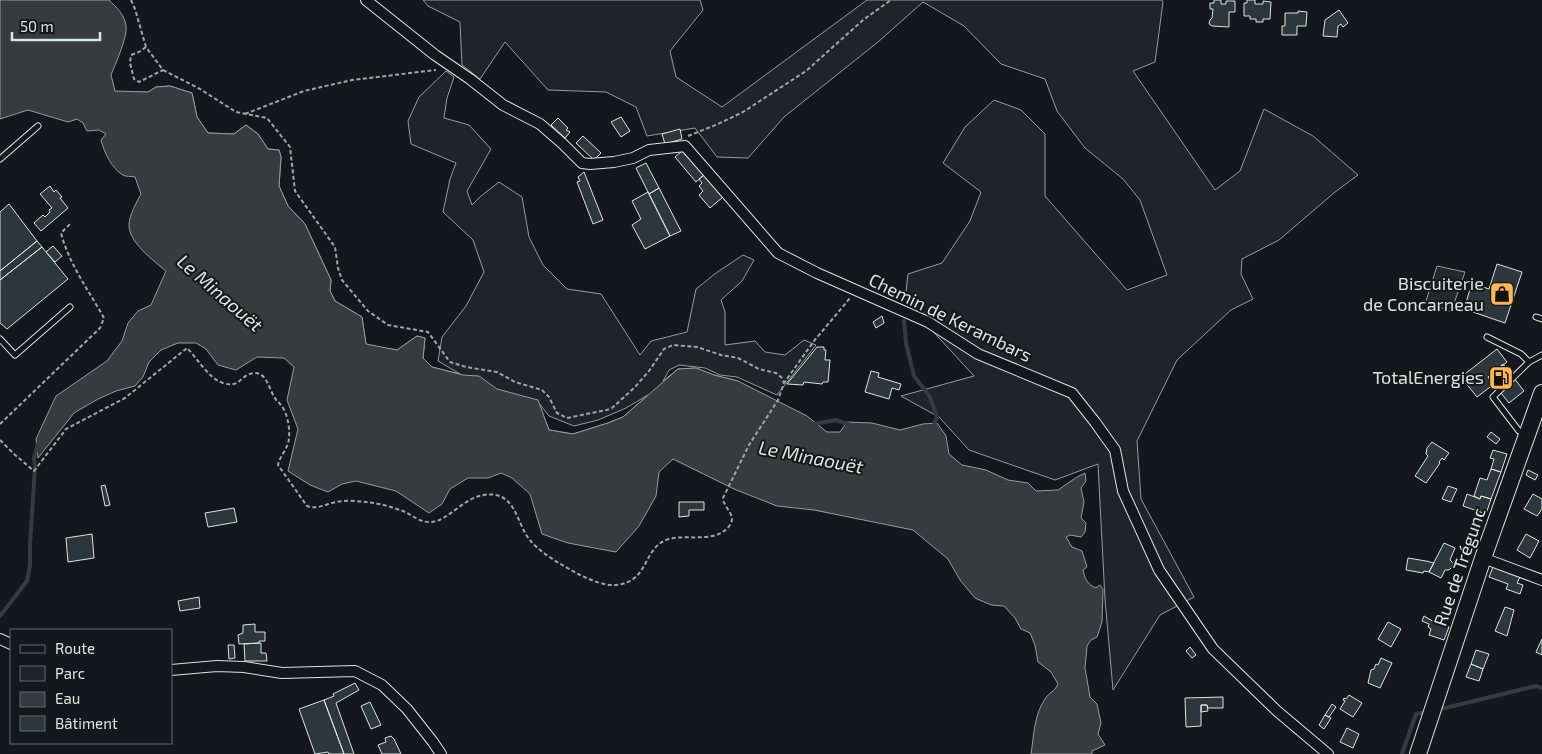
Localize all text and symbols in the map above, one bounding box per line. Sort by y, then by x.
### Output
scale bar [12,10,100,42]
text: 50 m [20,17,54,35]
water label: Le Minaouët [173,249,269,337]
street label: Chemin de Kerambars [865,268,1035,366]
place label: Biscuiterie de Concarneau [1363,272,1484,315]
shop icon: Biscuiterie de Concarneau [1489,281,1515,307]
fuel station icon: TotalEnergies [1488,365,1514,391]
place label: TotalEnergies [1373,366,1484,388]
water label: Le Minaouët [757,435,866,478]
street label: Rue de Trégunc [1429,504,1490,629]
legend [10,629,172,744]
text: Route [55,639,95,657]
text: Parc [55,664,85,682]
text: Eau [55,689,80,707]
text: Bâtiment [55,714,118,732]

